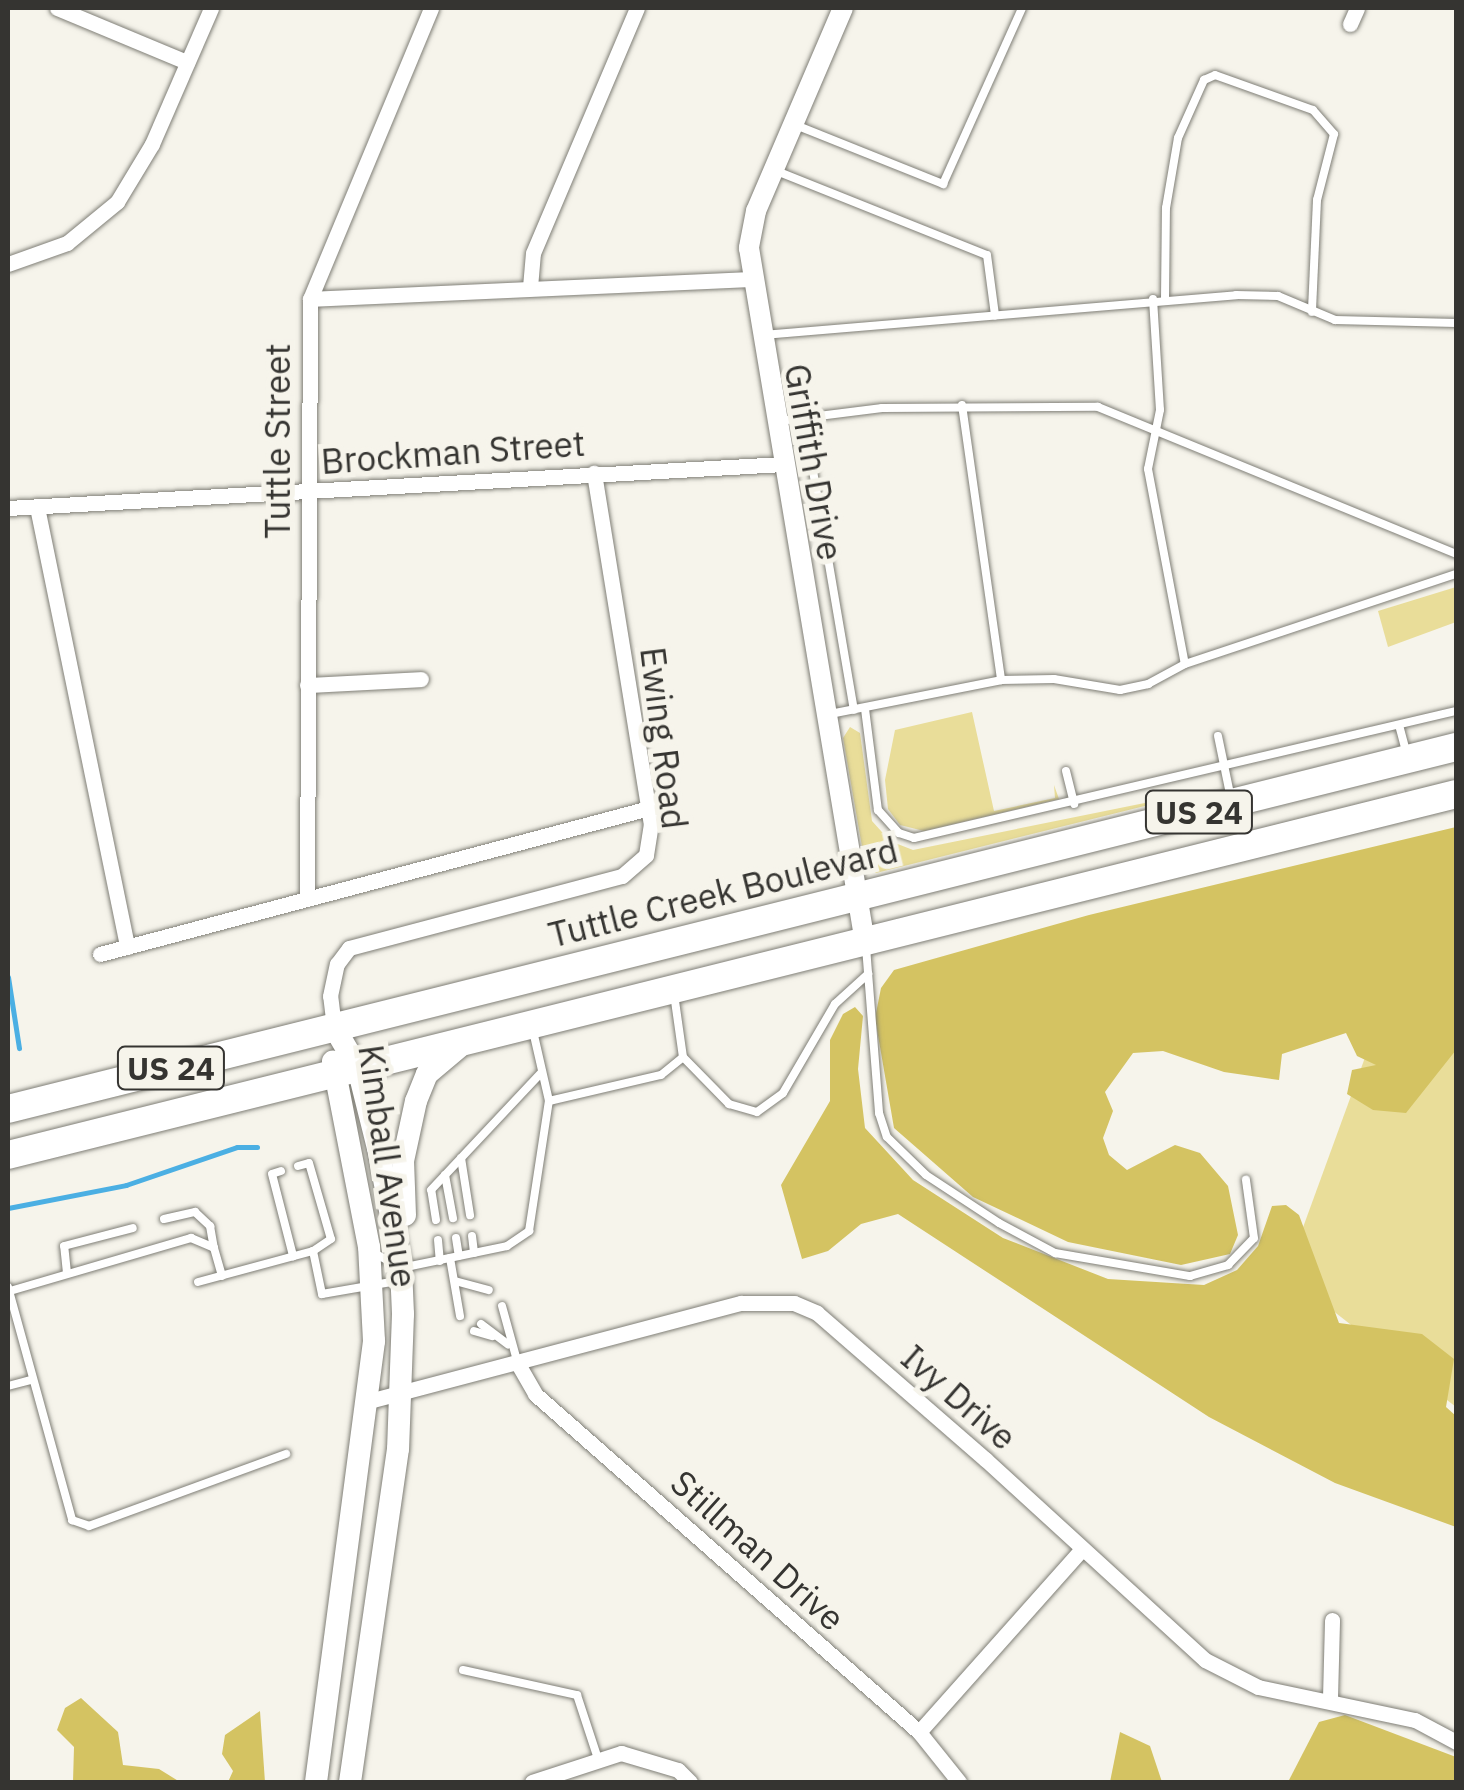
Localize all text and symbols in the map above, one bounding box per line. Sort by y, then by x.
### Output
street label: Tuttle Street [256,343,298,539]
street label: Griffith Drive [776,360,852,564]
street label: Brockman Street [320,422,586,482]
street label: Ewing Road [632,645,696,831]
road number: US 24 [1144,785,1254,839]
street label: Tuttle Creek Boulevard [544,828,902,956]
road number: US 24 [116,1041,226,1095]
street label: Kimball Avenue [350,1042,426,1290]
street label: Ivy Drive [893,1336,1025,1458]
street label: Stillman Drive [663,1461,853,1639]

